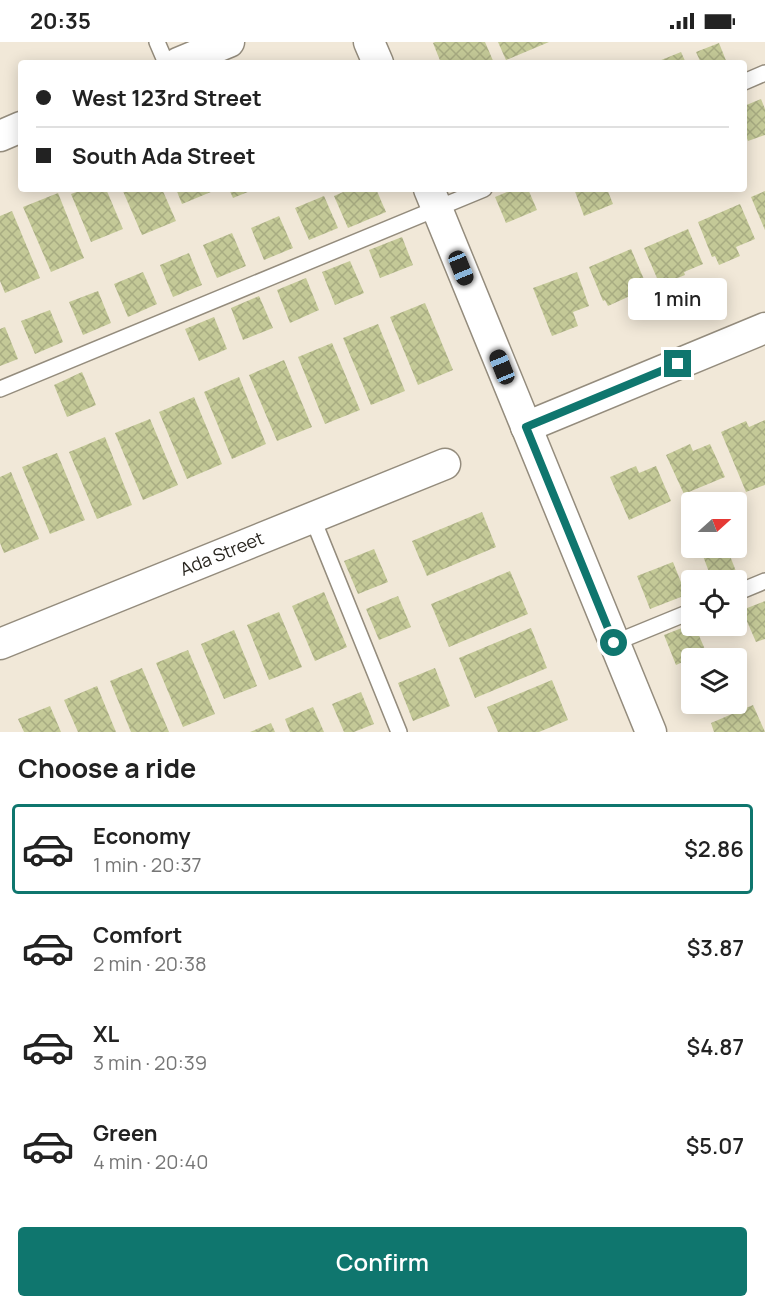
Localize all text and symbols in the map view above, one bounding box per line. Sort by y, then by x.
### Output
text: 20:35 [30,6,91,36]
text: West 123rd Street [72,83,262,113]
text: South Ada Street [72,141,255,171]
car [446,248,476,288]
callout: 1 min [628,277,728,319]
text: 1 min [654,285,701,312]
car [487,347,517,387]
route end [664,350,691,377]
north arrow [681,492,747,558]
map controls [681,492,747,714]
street label: Ada Street [176,525,267,581]
button: locate [681,570,747,636]
route start [600,629,627,656]
button: layers [681,648,747,714]
text: Choose a ride [18,749,196,786]
text: Economy [93,821,191,851]
icon: car [21,822,75,876]
text: $2.86 [684,834,744,864]
text: 1 min · 20:37 [93,851,202,878]
text: Comfort [93,920,182,950]
icon: car [21,921,75,975]
text: $3.87 [687,933,744,963]
text: 2 min · 20:38 [93,950,207,977]
text: XL [93,1019,119,1049]
icon: car [21,1020,75,1074]
text: $4.87 [687,1032,744,1062]
text: 3 min · 20:39 [93,1049,207,1076]
text: Green [93,1118,158,1148]
icon: car [21,1119,75,1173]
text: $5.07 [686,1131,744,1161]
text: 4 min · 20:40 [93,1148,208,1175]
button: Confirm [18,1227,747,1296]

